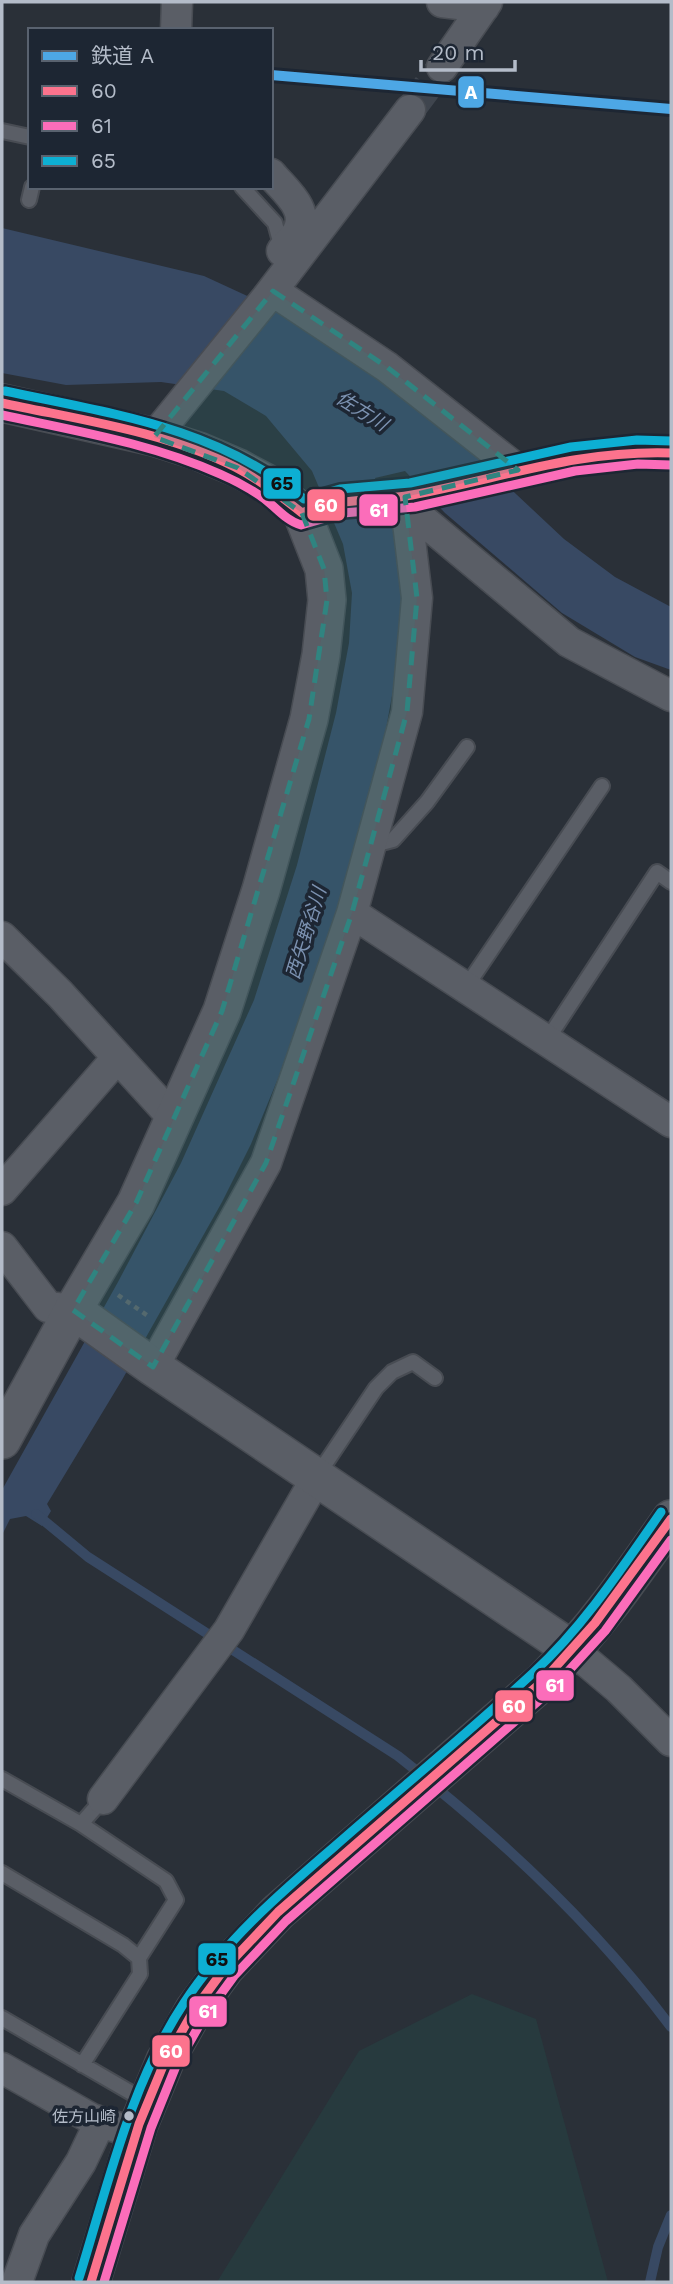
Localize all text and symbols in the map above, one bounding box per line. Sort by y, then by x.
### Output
legend [28,28,273,189]
scale bar [421,28,516,72]
text: 20 m [432,40,484,65]
text: 鉄道 A [91,43,154,68]
line badge: A [457,75,485,109]
text: 60 [91,78,117,103]
text: A [465,81,478,104]
text: 61 [91,113,112,138]
text: 65 [91,148,116,173]
water label: 佐方川 [332,386,394,437]
line badge: 65 [262,467,302,500]
text: 65 [271,472,293,495]
line badge: 60 [306,488,346,522]
line badge: 61 [358,493,399,527]
text: 60 [314,494,338,517]
text: 61 [369,499,389,522]
water label: 西矢野谷川 [281,882,331,982]
line badge: 61 [535,1669,575,1702]
text: 61 [545,1674,565,1697]
line badge: 60 [494,1689,534,1723]
text: 60 [502,1695,526,1718]
line badge: 65 [197,1942,237,1976]
text: 65 [206,1948,228,1971]
line badge: 61 [188,1995,228,2028]
text: 61 [198,2000,218,2023]
line badge: 60 [151,2034,191,2068]
text: 60 [159,2040,183,2063]
place label: 佐方山崎 [52,2107,116,2126]
marker: 佐方山崎 [122,2109,136,2123]

